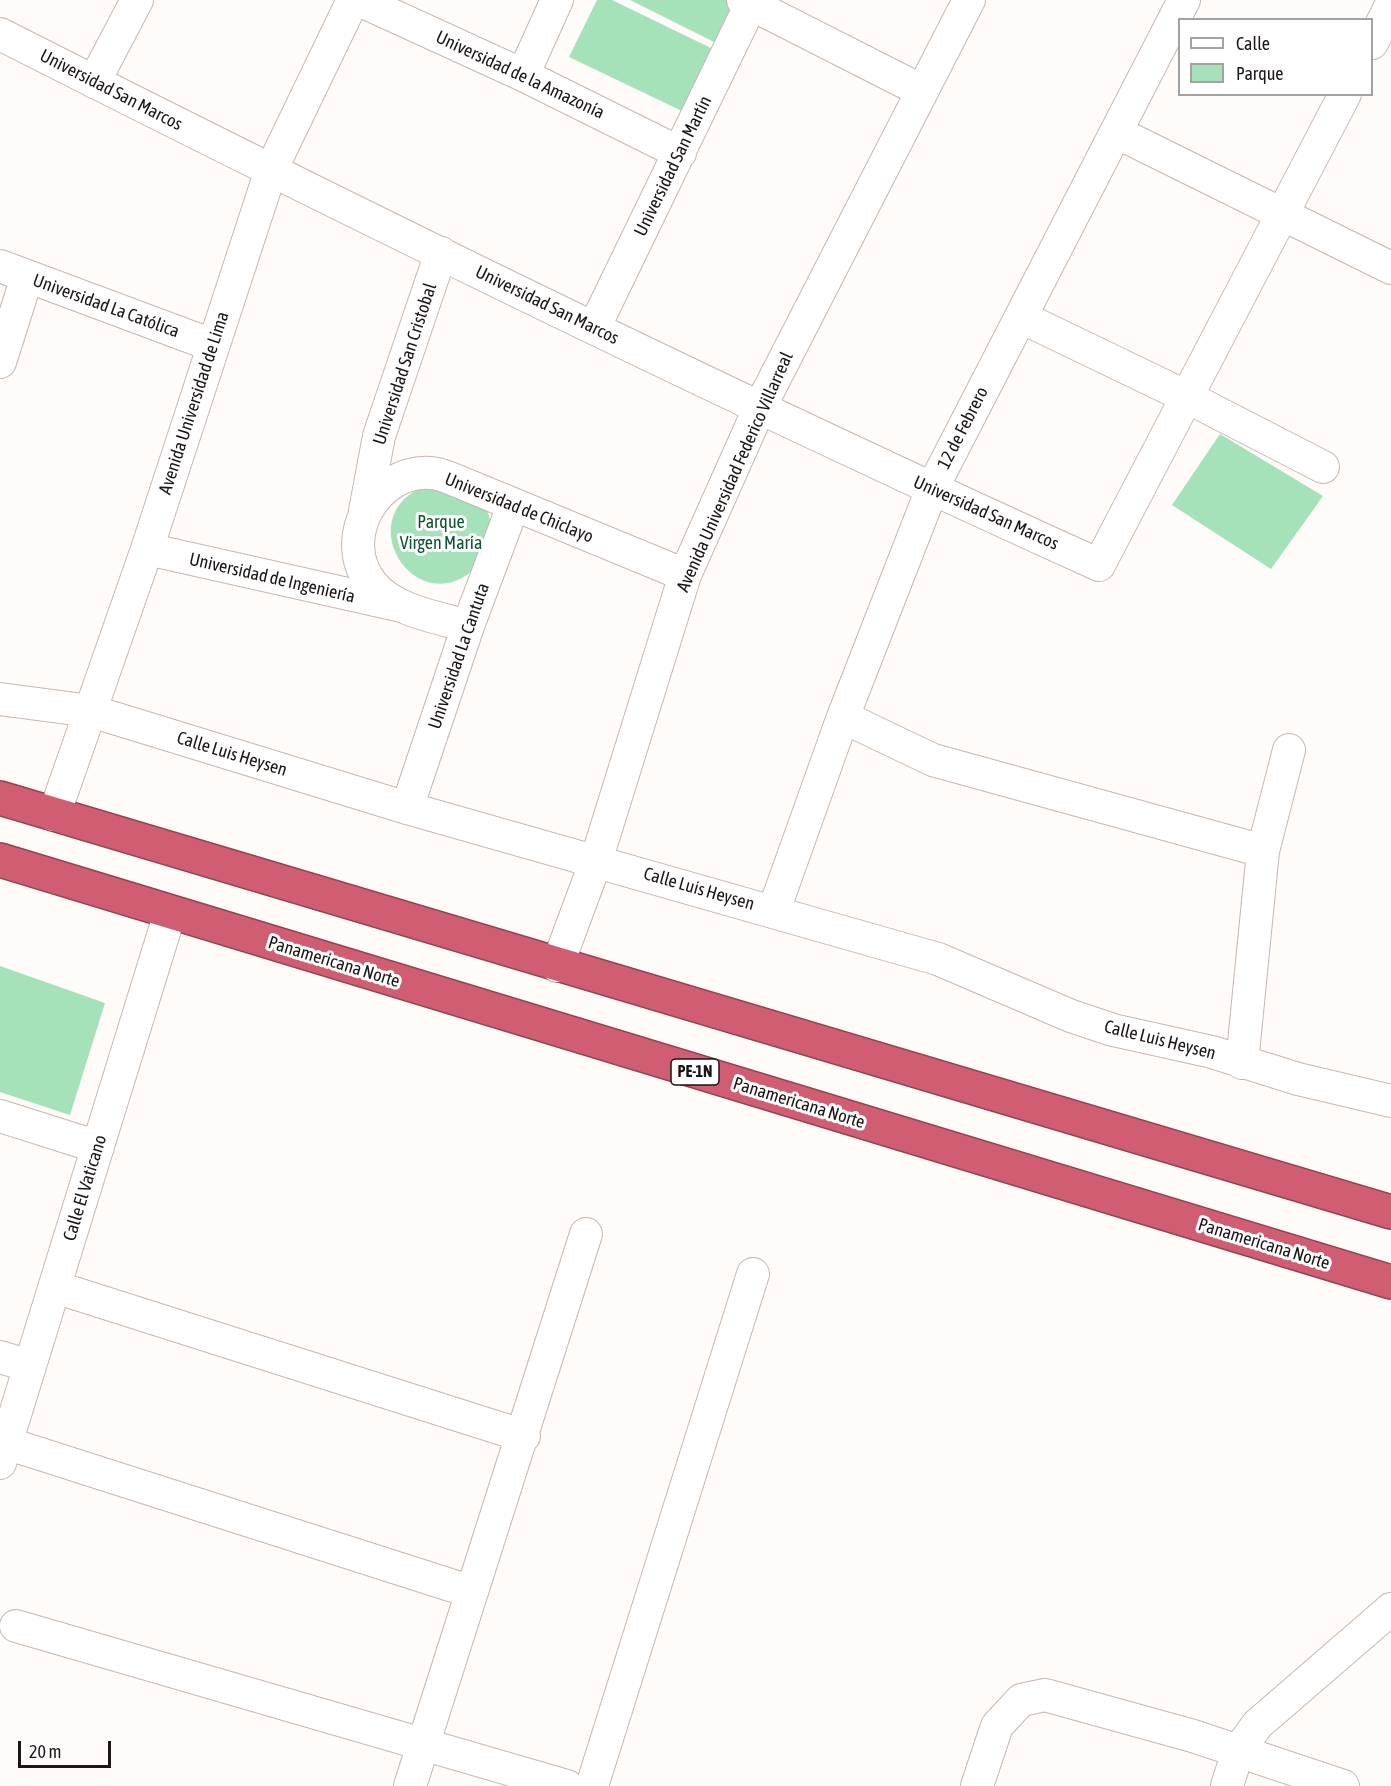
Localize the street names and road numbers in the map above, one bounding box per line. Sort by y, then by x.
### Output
street label: Universidad de la Amazonía [432,26,608,124]
street label: Universidad San Marcos [36,45,186,135]
street label: Universidad San Martín [630,92,716,240]
street label: Universidad San Marcos [472,261,622,349]
street label: Universidad La Católica [30,269,182,343]
street label: Universidad San Cristobal [369,280,441,448]
street label: Avenida Universidad de Lima [154,309,234,497]
street label: Avenida Universidad Federico Villarreal [672,349,798,595]
street label: 12 de Febrero [933,383,993,473]
street label: Universidad de Chiclayo [442,468,596,548]
street label: Universidad San Marcos [910,471,1062,555]
street label: Universidad de Ingeniería [187,548,357,608]
street label: Universidad La Cantuta [424,580,494,732]
street label: Calle Luis Heysen [174,727,290,781]
street label: Calle Luis Heysen [641,863,757,915]
street label: Panamericana Norte [266,932,402,992]
street label: Calle Luis Heysen [1102,1016,1218,1064]
road number: PE-1N [671,1059,719,1085]
street label: Panamericana Norte [731,1073,867,1133]
street label: Calle El Vaticano [59,1132,111,1244]
street label: Panamericana Norte [1196,1214,1332,1274]

